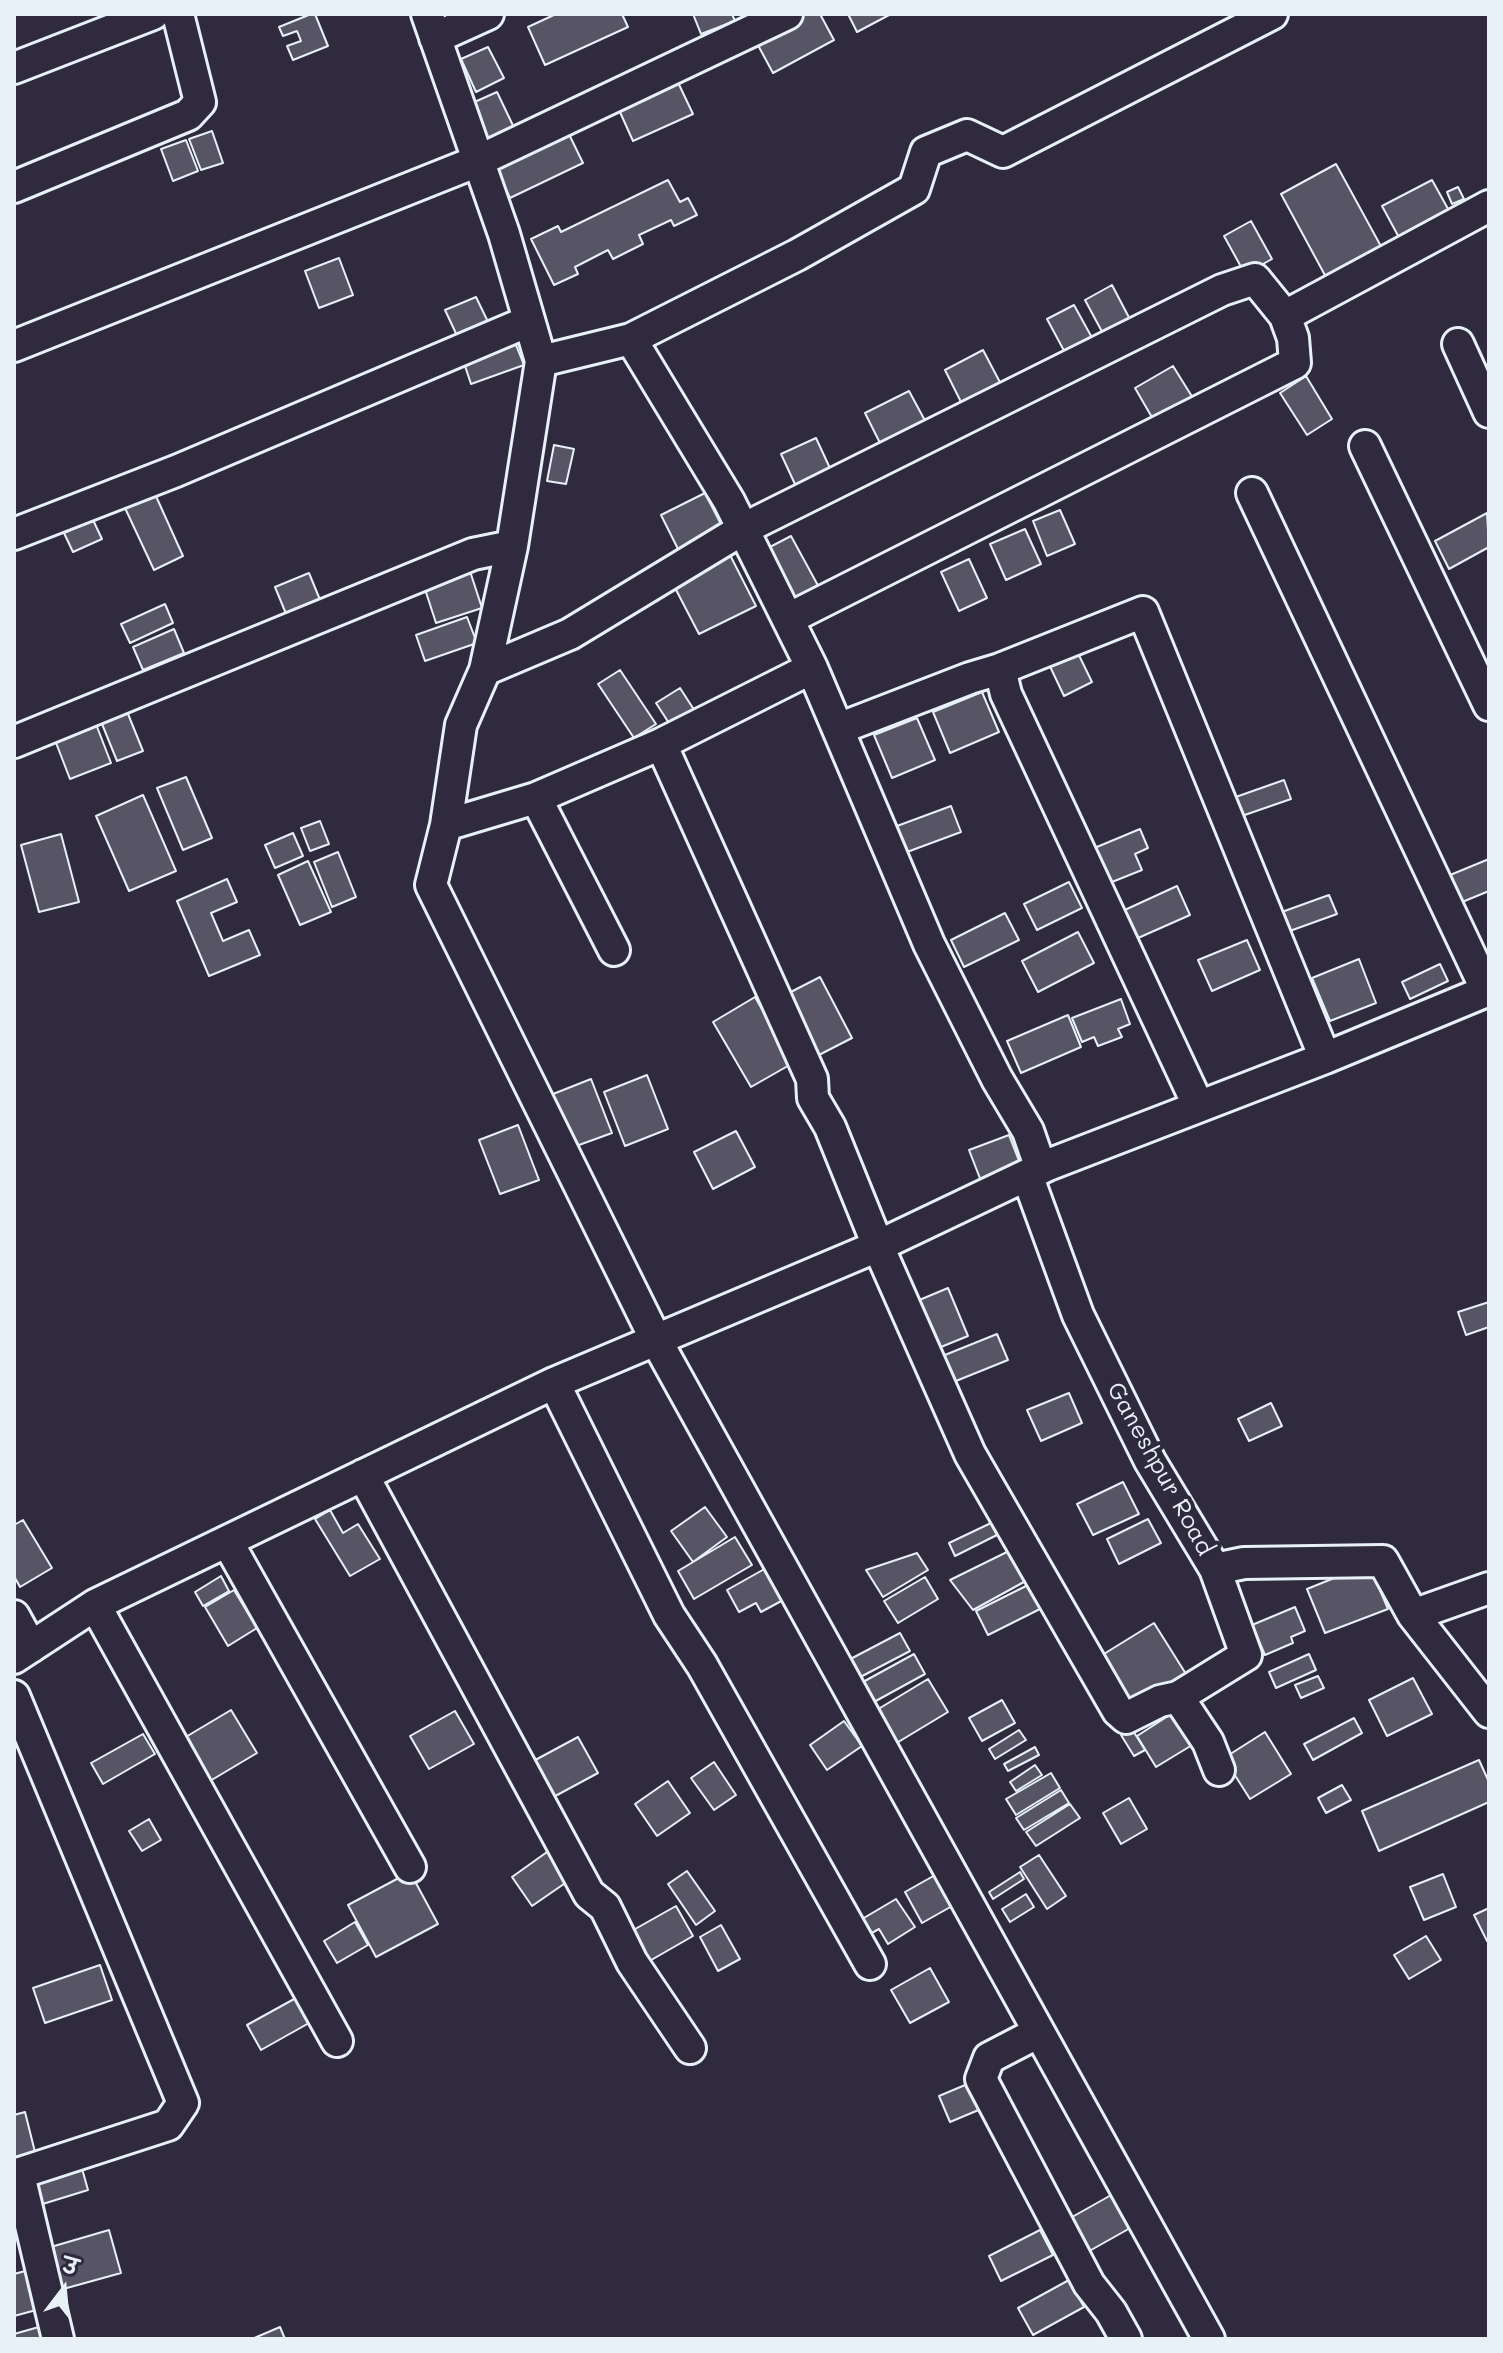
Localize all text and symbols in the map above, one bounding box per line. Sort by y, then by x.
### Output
street label: Ganeshpur Road [1100,1377,1220,1561]
north arrow [24,2249,104,2329]
text: उ [60,2249,82,2281]

